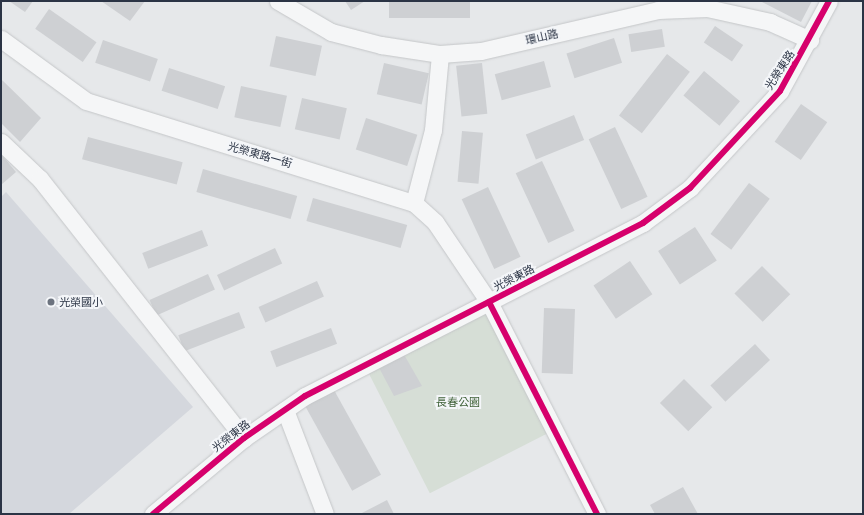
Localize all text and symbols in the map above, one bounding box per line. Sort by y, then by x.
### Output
street label: 環山路 [524,27,560,47]
street label: 光榮東路 [762,48,798,92]
street label: 光榮東路一街 [226,140,294,170]
street label: 光榮東路 [491,262,537,294]
place label: 光榮國小 [59,295,103,309]
marker: 光榮國小 [46,297,56,307]
park label: 長春公園 [436,395,480,409]
street label: 光榮東路 [209,417,253,455]

